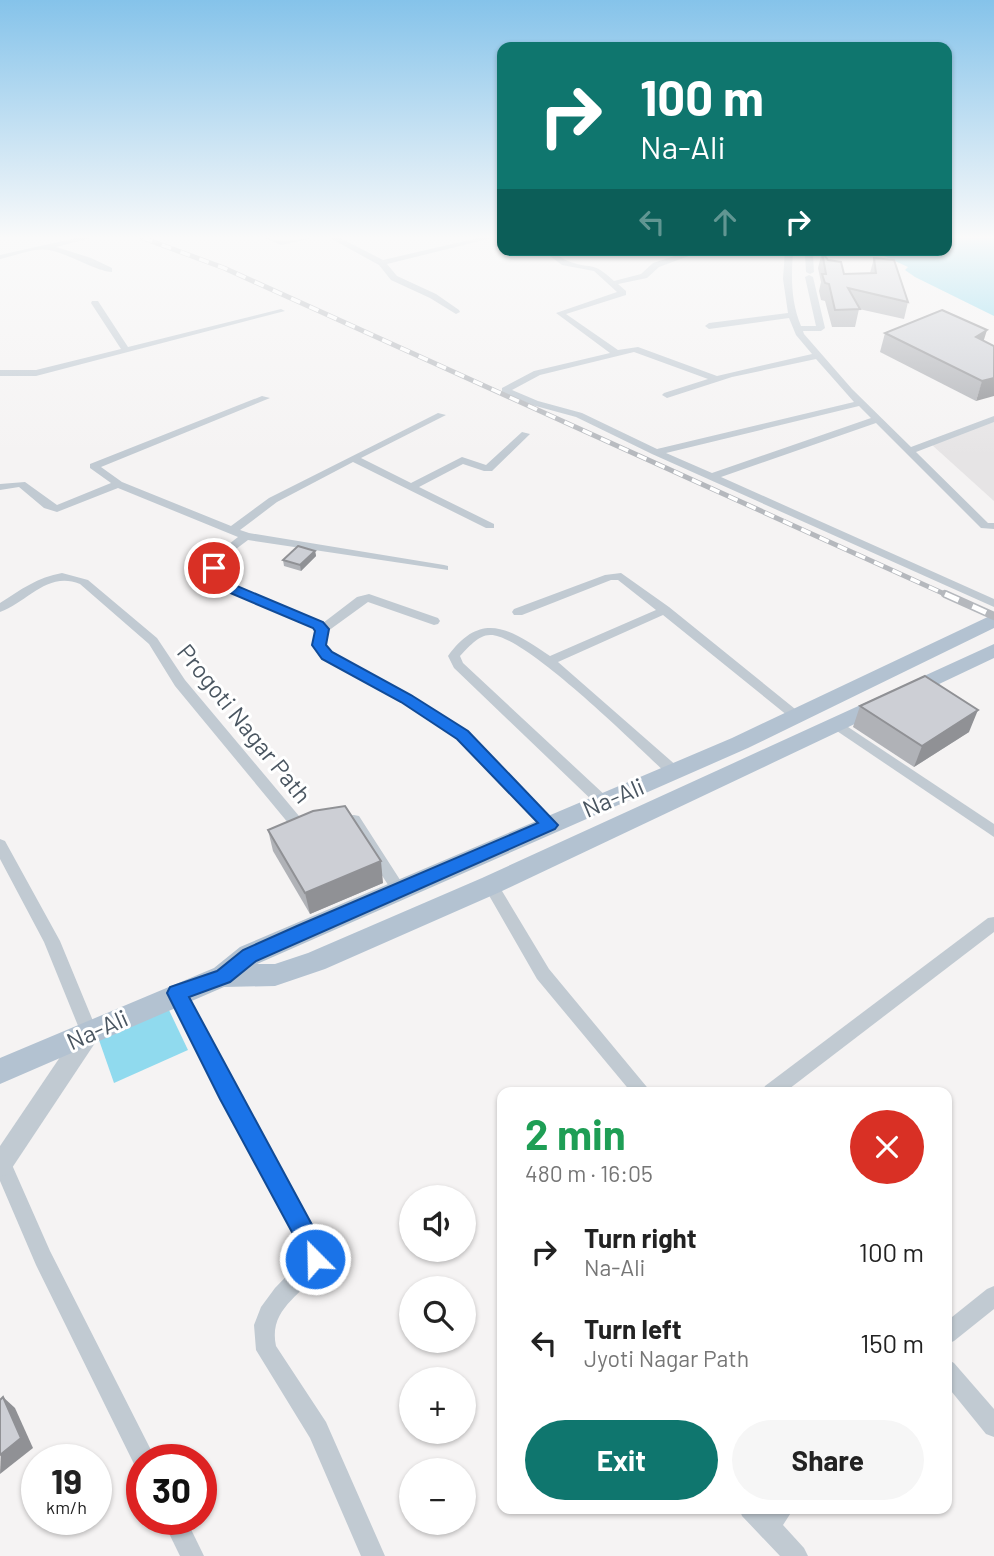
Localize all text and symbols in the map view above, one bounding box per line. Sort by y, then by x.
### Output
text: 100 m [640,67,764,126]
icon: right [525,70,616,161]
text: Na-Ali [640,127,726,165]
icon: left [633,203,671,241]
icon: ahead [706,203,744,241]
icon: right [779,203,817,241]
pin [184,538,244,598]
icon: arrive [195,549,233,587]
street label: Progoti Nagar Path [172,638,318,808]
street label: Na-Ali [578,771,648,823]
street label: Na-Ali [62,1003,132,1055]
text: 2 min [525,1108,626,1158]
button: close [850,1110,924,1184]
text: 480 m · 16:05 [525,1159,653,1187]
map controls [399,1185,476,1535]
button: sound [399,1185,476,1262]
position arrow [278,1222,352,1296]
text: Turn right [584,1222,697,1253]
icon: right [525,1233,563,1271]
text: 100 m [859,1236,924,1267]
text: Na-Ali [584,1253,645,1281]
button: search [399,1276,476,1353]
text: Turn left [584,1313,682,1344]
icon: left [525,1324,563,1362]
text: 150 m [860,1327,924,1358]
text: Jyoti Nagar Path [584,1344,749,1372]
button: + [399,1367,476,1444]
button: Exit [525,1420,718,1500]
button: Share [732,1420,924,1500]
speed limit sign: 30 [126,1444,217,1535]
button: − [399,1458,476,1535]
text: 19 [51,1459,82,1501]
text: km/h [46,1496,87,1518]

